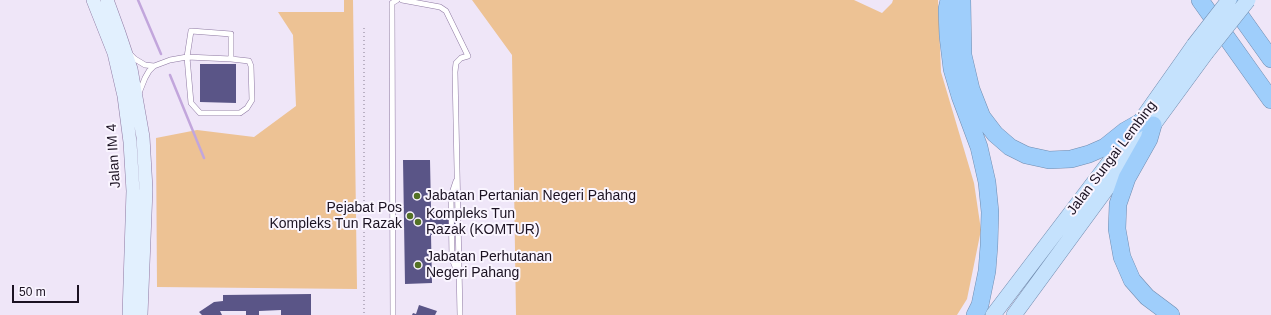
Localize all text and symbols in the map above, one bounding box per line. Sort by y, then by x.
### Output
street label: Jalan Sungai Lembing [1064,98,1160,218]
street label: Jalan IM 4 [103,123,125,189]
place label: Jabatan Pertanian Negeri Pahang [425,188,636,204]
marker: Jabatan Pertanian Negeri Pahang [412,191,422,201]
place label: Pejabat Pos Kompleks Tun Razak [269,200,402,232]
place label: Kompleks Tun Razak (KOMTUR) [426,206,540,238]
marker: Pejabat Pos Kompleks Tun Razak [405,211,415,221]
marker: Kompleks Tun Razak (KOMTUR) [413,217,423,227]
place label: Jabatan Perhutanan Negeri Pahang [426,249,552,282]
marker: Jabatan Perhutanan Negeri Pahang [413,260,423,270]
scale bar [14,277,81,303]
text: 50 m [19,285,46,299]

